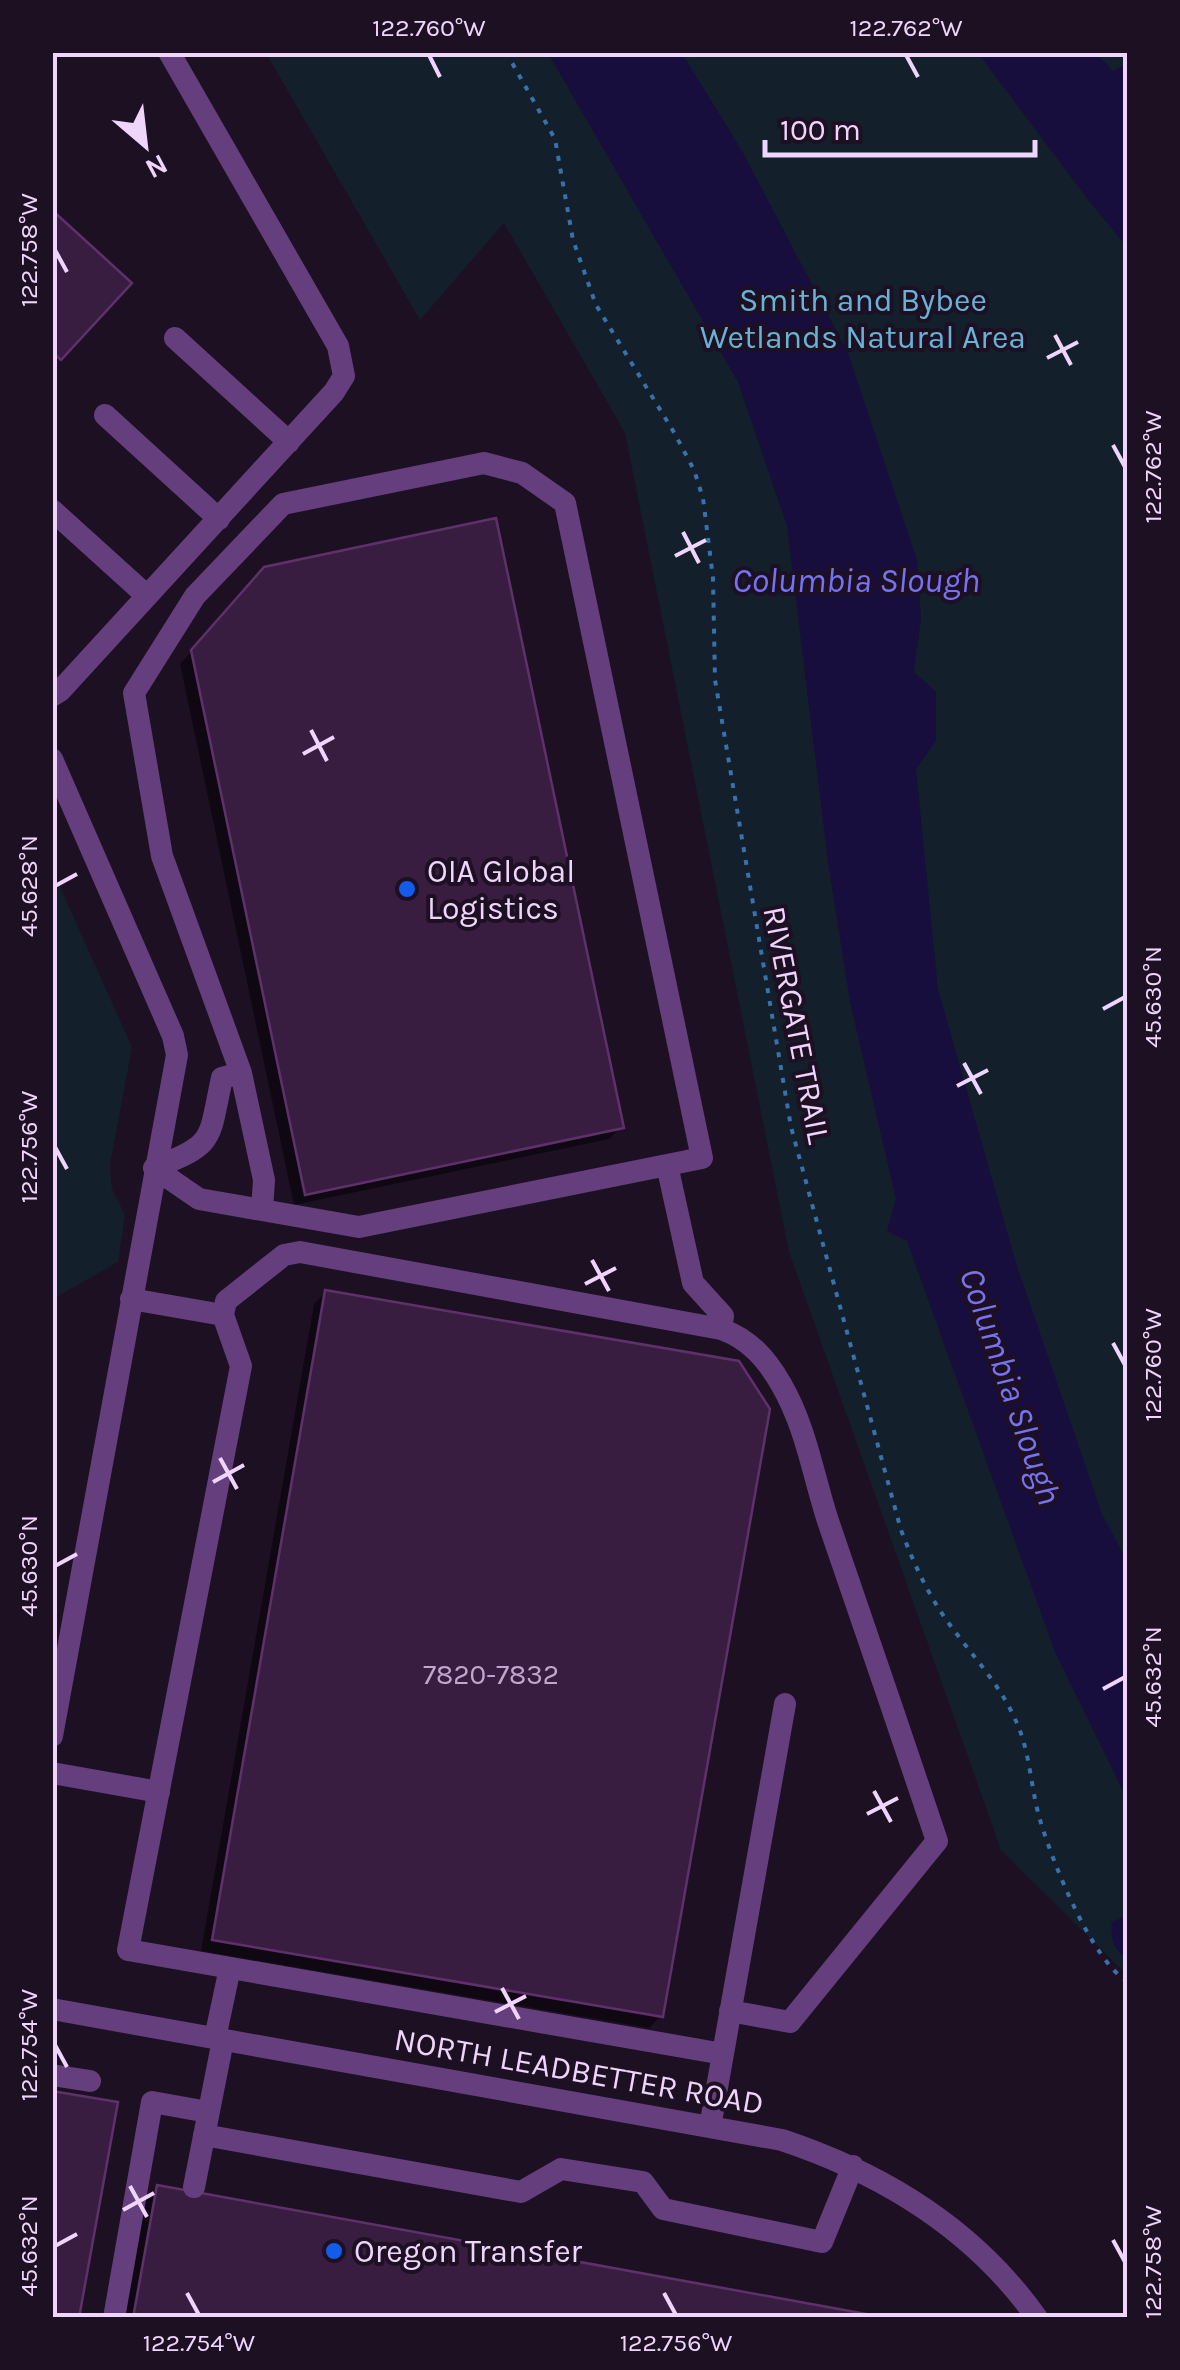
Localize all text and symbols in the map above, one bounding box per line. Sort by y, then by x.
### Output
text: 122.760°W [372,13,486,42]
text: 122.762°W [849,13,963,42]
north arrow [95,95,195,195]
scale bar [765,95,1035,157]
text: 100 m [780,112,861,148]
text: N [140,147,173,186]
text: 122.758°W [14,193,43,307]
park label: Smith and Bybee Wetlands Natural Area [700,282,1026,356]
text: 122.762°W [1138,410,1167,524]
water label: Columbia Slough [732,560,980,601]
text: 45.628°N [14,835,43,937]
place label: OIA Global Logistics [427,853,575,927]
marker: OIA Global Logistics [396,878,418,900]
street label: RIVERGATE TRAIL [755,903,838,1147]
text: 45.630°N [1138,946,1167,1048]
text: 122.756°W [14,1091,43,1203]
water label: Columbia Slough [951,1262,1070,1510]
text: 122.760°W [1138,1308,1167,1422]
text: 45.630°N [14,1515,43,1617]
text: 45.632°N [1138,1626,1167,1728]
house number: 7820-7832 [423,1658,559,1691]
text: 122.754°W [14,1989,43,2101]
street label: NORTH LEADBETTER ROAD [391,2021,767,2122]
text: 45.632°N [14,2195,43,2297]
text: 122.758°W [1138,2205,1167,2319]
place label: Oregon Transfer [354,2233,583,2270]
marker: Oregon Transfer [323,2240,345,2262]
text: 122.754°W [143,2328,255,2357]
text: 122.756°W [620,2328,732,2357]

